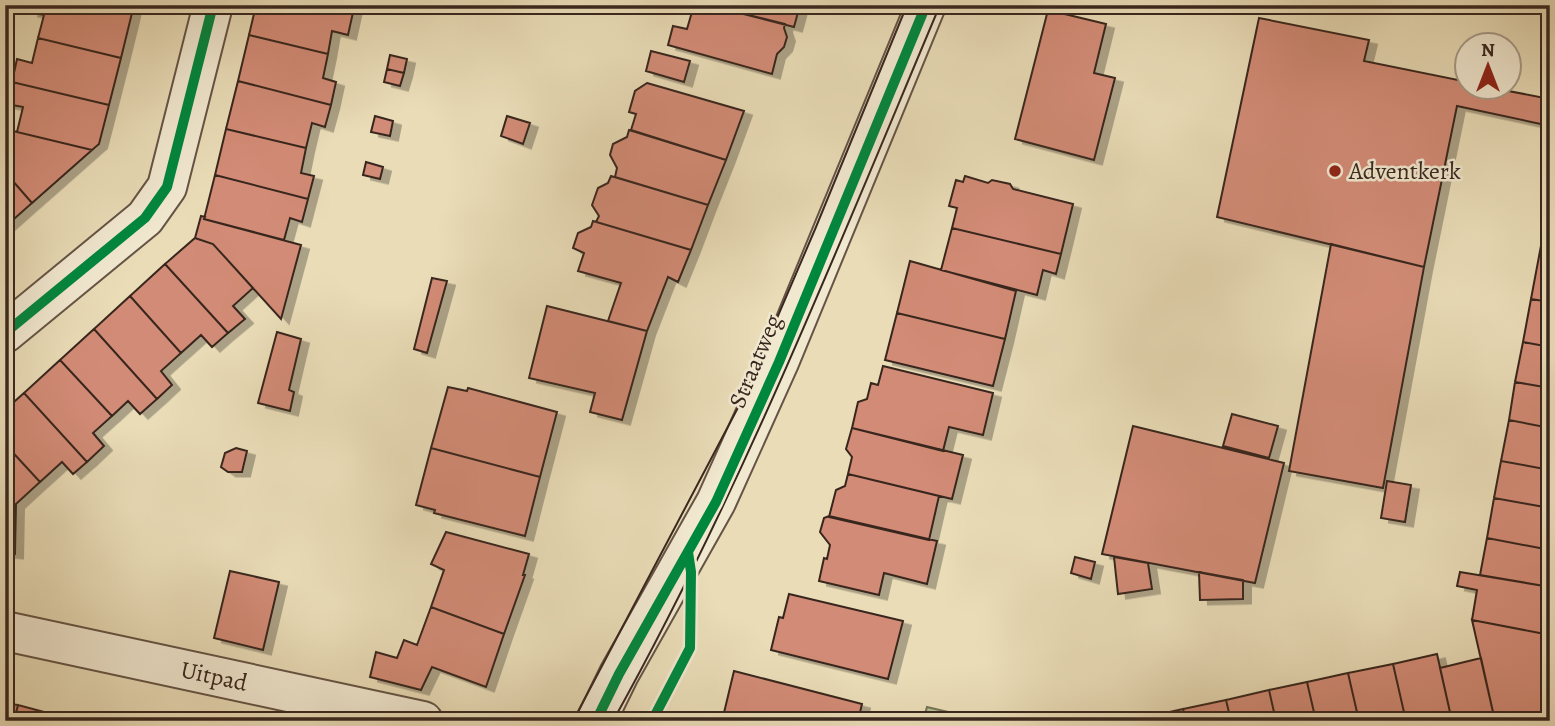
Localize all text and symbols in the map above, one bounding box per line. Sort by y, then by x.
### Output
north arrow [1454,32,1524,102]
text: N [1481,37,1495,63]
place label: Adventkerk [1348,155,1461,187]
marker: Adventkerk [1327,163,1343,179]
street label: Straatweg [721,309,789,413]
street label: Uitpad [178,653,251,699]

